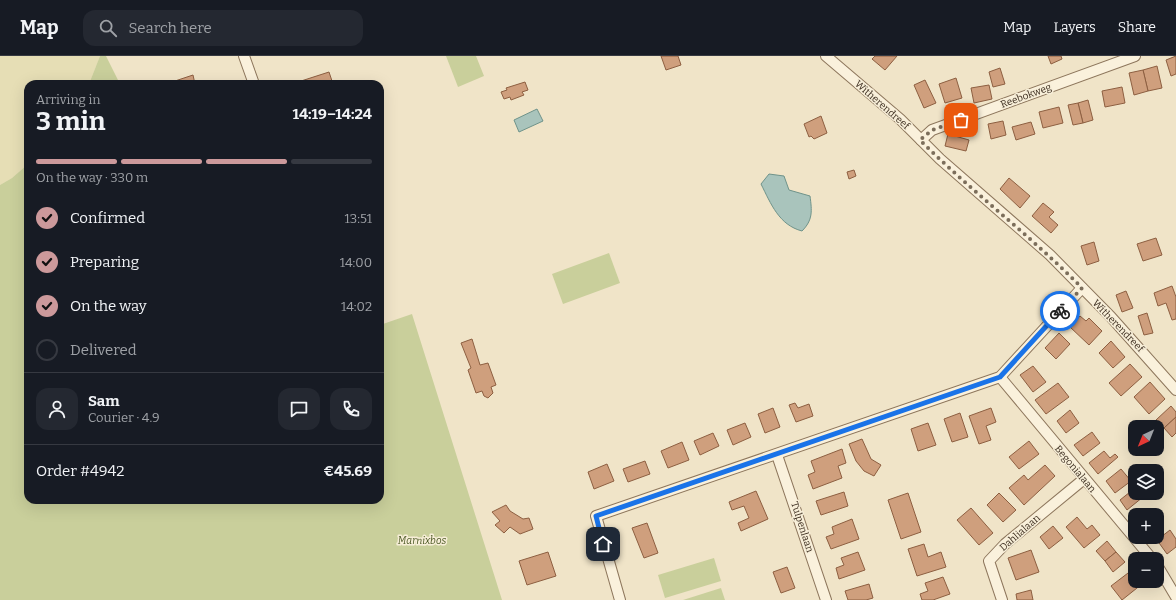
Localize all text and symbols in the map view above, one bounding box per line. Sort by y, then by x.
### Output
search box [83,10,363,46]
text: Map [20,16,59,39]
icon: search [97,17,119,39]
text: Search here [129,19,212,37]
text: Map [1003,19,1031,36]
text: Layers [1053,19,1096,36]
text: Share [1118,19,1156,36]
street label: Witherendreef [852,78,913,133]
street label: Reebokweg [999,81,1053,111]
text: Arriving in [36,92,101,107]
pin [944,103,978,137]
text: 14:19–14:24 [292,105,372,123]
text: 3 min [36,106,105,137]
icon: bag [950,109,972,131]
text: On the way · 330 m [36,170,148,185]
icon: check [36,207,58,229]
text: Confirmed [70,209,145,227]
text: 13:51 [345,211,372,226]
icon: check [36,251,58,273]
text: Preparing [70,253,139,271]
text: 14:00 [340,255,372,270]
courier [1040,291,1080,331]
icon: check [36,295,58,317]
text: On the way [70,297,147,315]
street label: Witherendreef [1090,297,1147,356]
text: 14:02 [341,299,372,314]
icon: bike [1049,300,1071,322]
text: Delivered [70,341,137,359]
button: person [36,388,78,430]
button: chat [278,388,320,430]
button: phone [330,388,372,430]
text: Sam [88,392,120,410]
text: Courier · 4.9 [88,410,160,425]
north arrow [1128,420,1164,456]
map controls [1128,420,1164,588]
street label: Begonialaan [1052,443,1099,495]
text: Order #4942 [36,462,124,480]
text: €45.69 [324,462,372,480]
button: layers [1128,464,1164,500]
street label: Tulpenlaan [788,500,816,554]
button: + [1128,508,1164,544]
street label: Dahlialaan [997,512,1043,554]
pin [586,527,620,561]
icon: home [592,533,614,555]
park label: Marnixbos [398,535,446,547]
button: − [1128,552,1164,588]

